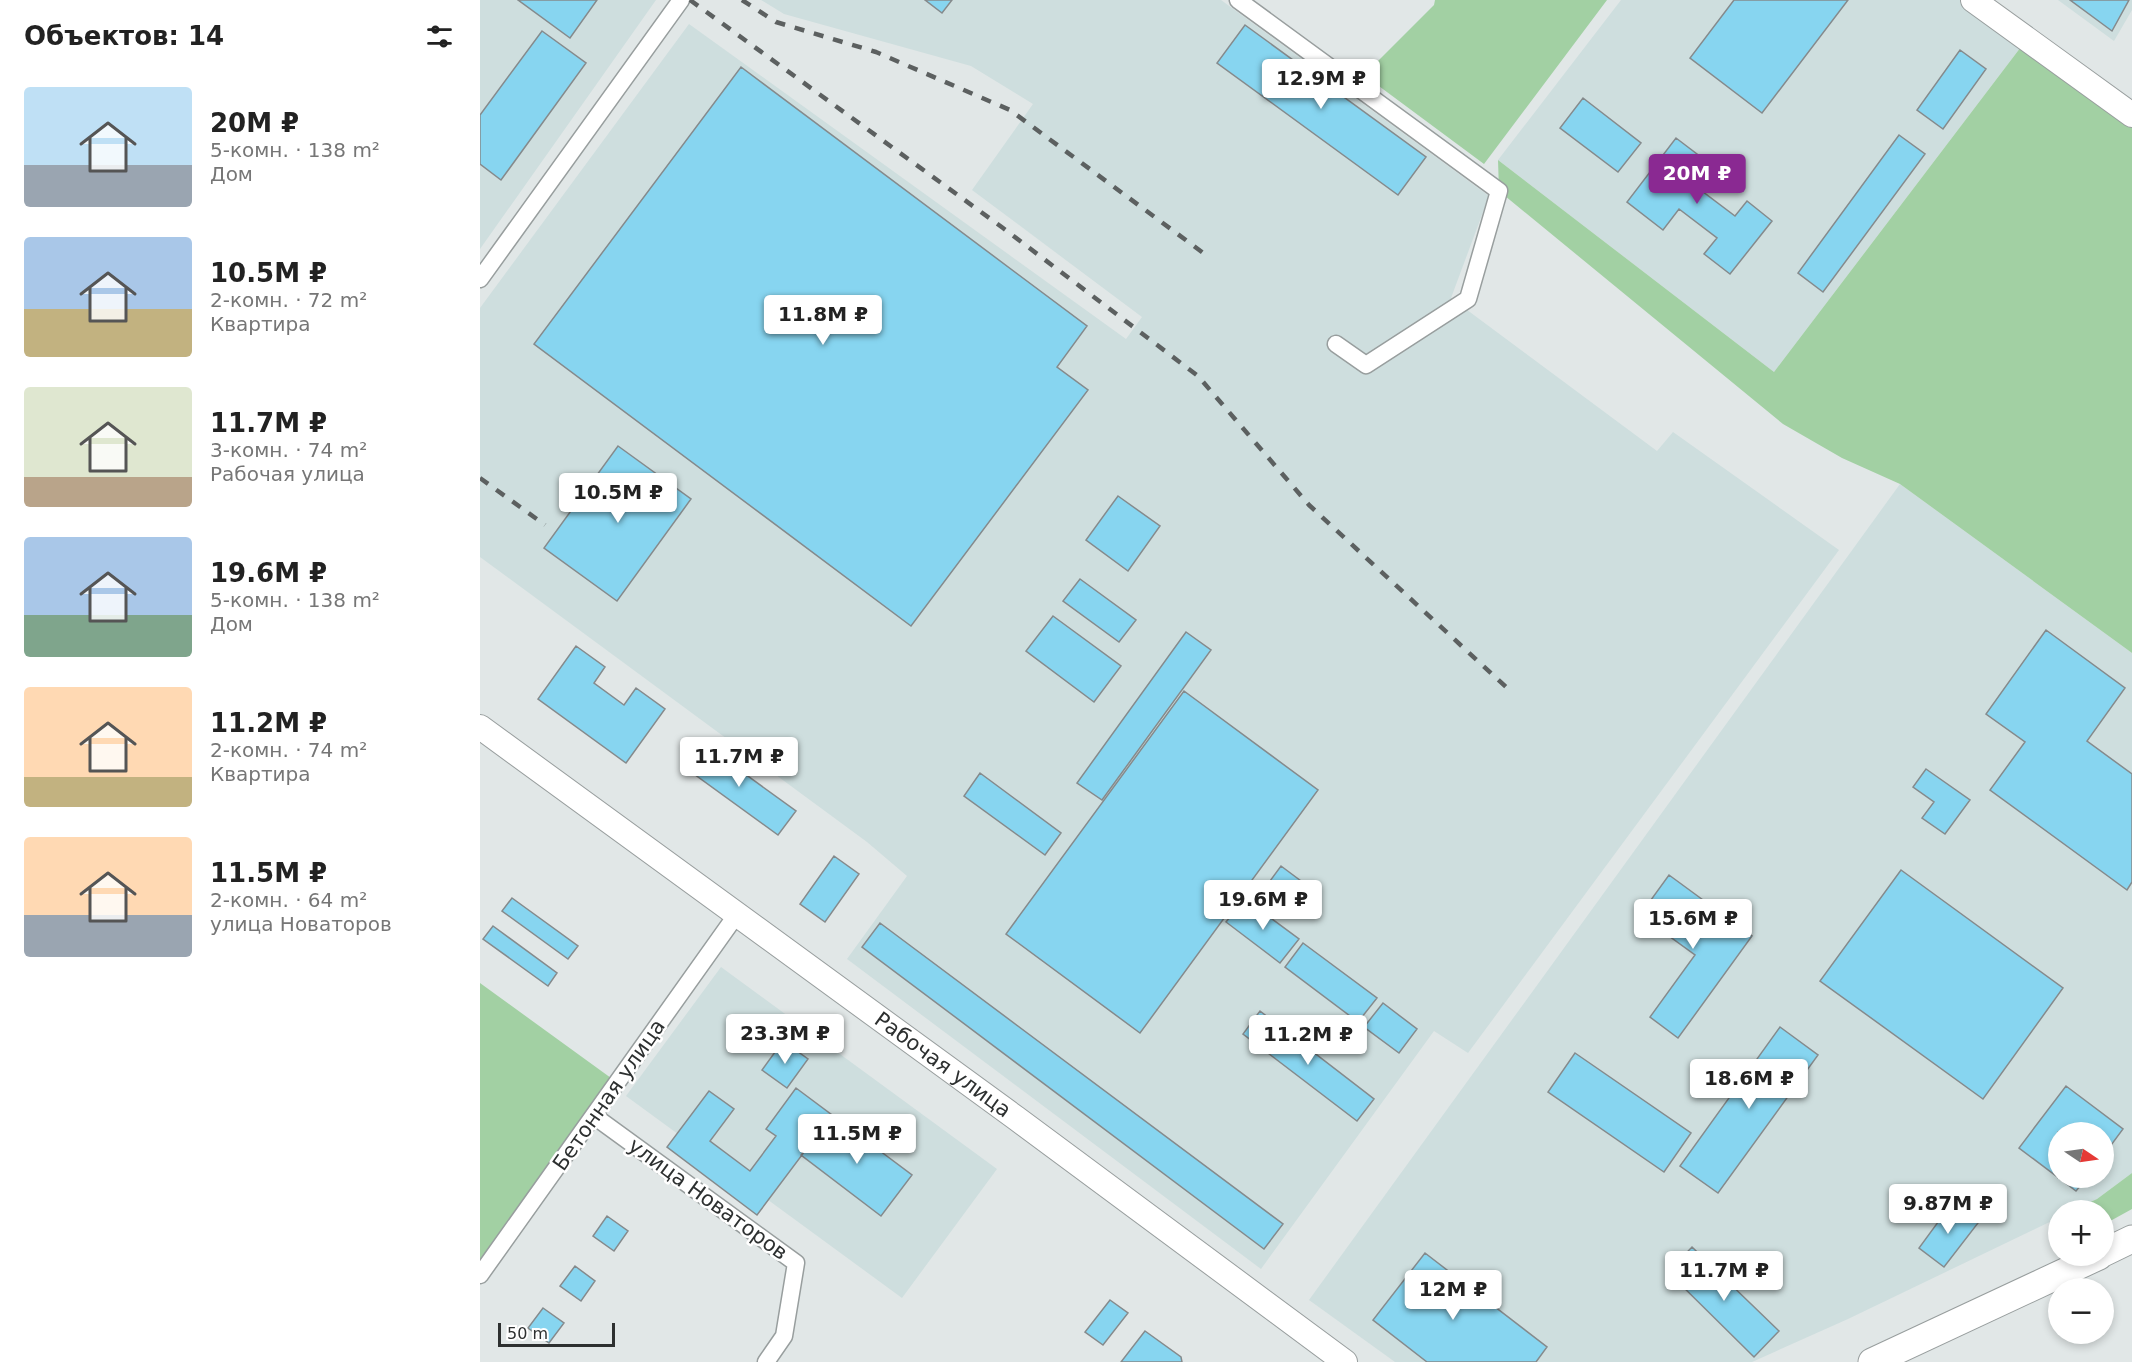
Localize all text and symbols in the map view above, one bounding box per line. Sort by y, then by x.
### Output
icon: filters [423,20,456,53]
text: Объектов: 14 [24,21,224,51]
pin: 12.9M ₽ [1266,59,1376,110]
text: 12.9M ₽ [1276,66,1366,90]
text: 20M ₽ [210,108,299,138]
icon: home [72,111,144,183]
text: 5-комн. · 138 m² [210,138,380,162]
pin: 20M ₽ [1655,154,1739,205]
text: 20M ₽ [1663,161,1731,185]
text: Дом [210,162,253,186]
text: 10.5M ₽ [210,258,327,288]
icon: home [72,261,144,333]
text: 2-комн. · 72 m² [210,288,367,312]
pin: 11.8M ₽ [768,295,878,346]
text: 11.8M ₽ [778,302,868,326]
text: Квартира [210,312,311,336]
text: 11.7M ₽ [210,408,327,438]
icon: home [72,411,144,483]
text: 3-комн. · 74 m² [210,438,367,462]
text: Рабочая улица [210,462,365,486]
pin: 10.5M ₽ [563,473,673,524]
text: 10.5M ₽ [573,480,663,504]
text: 19.6M ₽ [210,558,327,588]
icon: home [72,561,144,633]
text: 5-комн. · 138 m² [210,588,380,612]
text: Дом [210,612,253,636]
text: 11.2M ₽ [210,708,327,738]
icon: home [72,711,144,783]
pin: 11.7M ₽ [684,737,794,788]
text: 2-комн. · 74 m² [210,738,367,762]
text: 11.7M ₽ [694,744,784,768]
text: Квартира [210,762,311,786]
text: 11.5M ₽ [210,858,327,888]
icon: home [72,861,144,933]
pin: 19.6M ₽ [1208,880,1318,931]
text: 19.6M ₽ [1218,887,1308,911]
text: 2-комн. · 64 m² [210,888,367,912]
pin: 15.6M ₽ [1638,899,1748,950]
text: 15.6M ₽ [1648,906,1738,930]
text: улица Новаторов [210,912,392,936]
street label: Рабочая улица [870,1007,1016,1122]
pin: 23.3M ₽ [730,1014,840,1065]
street label: Бетонная улица [548,1015,670,1175]
pin: 11.2M ₽ [1253,1015,1363,1066]
text: 23.3M ₽ [740,1021,830,1045]
text: 11.2M ₽ [1263,1022,1353,1046]
pin: 18.6M ₽ [1694,1059,1804,1110]
text: 18.6M ₽ [1704,1066,1794,1090]
pin: 11.5M ₽ [802,1114,912,1165]
text: 11.5M ₽ [812,1121,902,1145]
north arrow [2048,1122,2114,1188]
map controls [2048,1122,2114,1344]
street label: улица Новаторов [624,1133,792,1265]
pin: 9.87M ₽ [1893,1184,2003,1235]
text: 9.87M ₽ [1903,1191,1993,1215]
button: + [2048,1200,2114,1266]
pin: 11.7M ₽ [1669,1251,1779,1302]
text: 11.7M ₽ [1679,1258,1769,1282]
pin: 12M ₽ [1411,1270,1495,1321]
text: 12M ₽ [1419,1277,1487,1301]
button: − [2048,1278,2114,1344]
scale bar [498,1320,615,1348]
text: 50 m [507,1324,548,1343]

